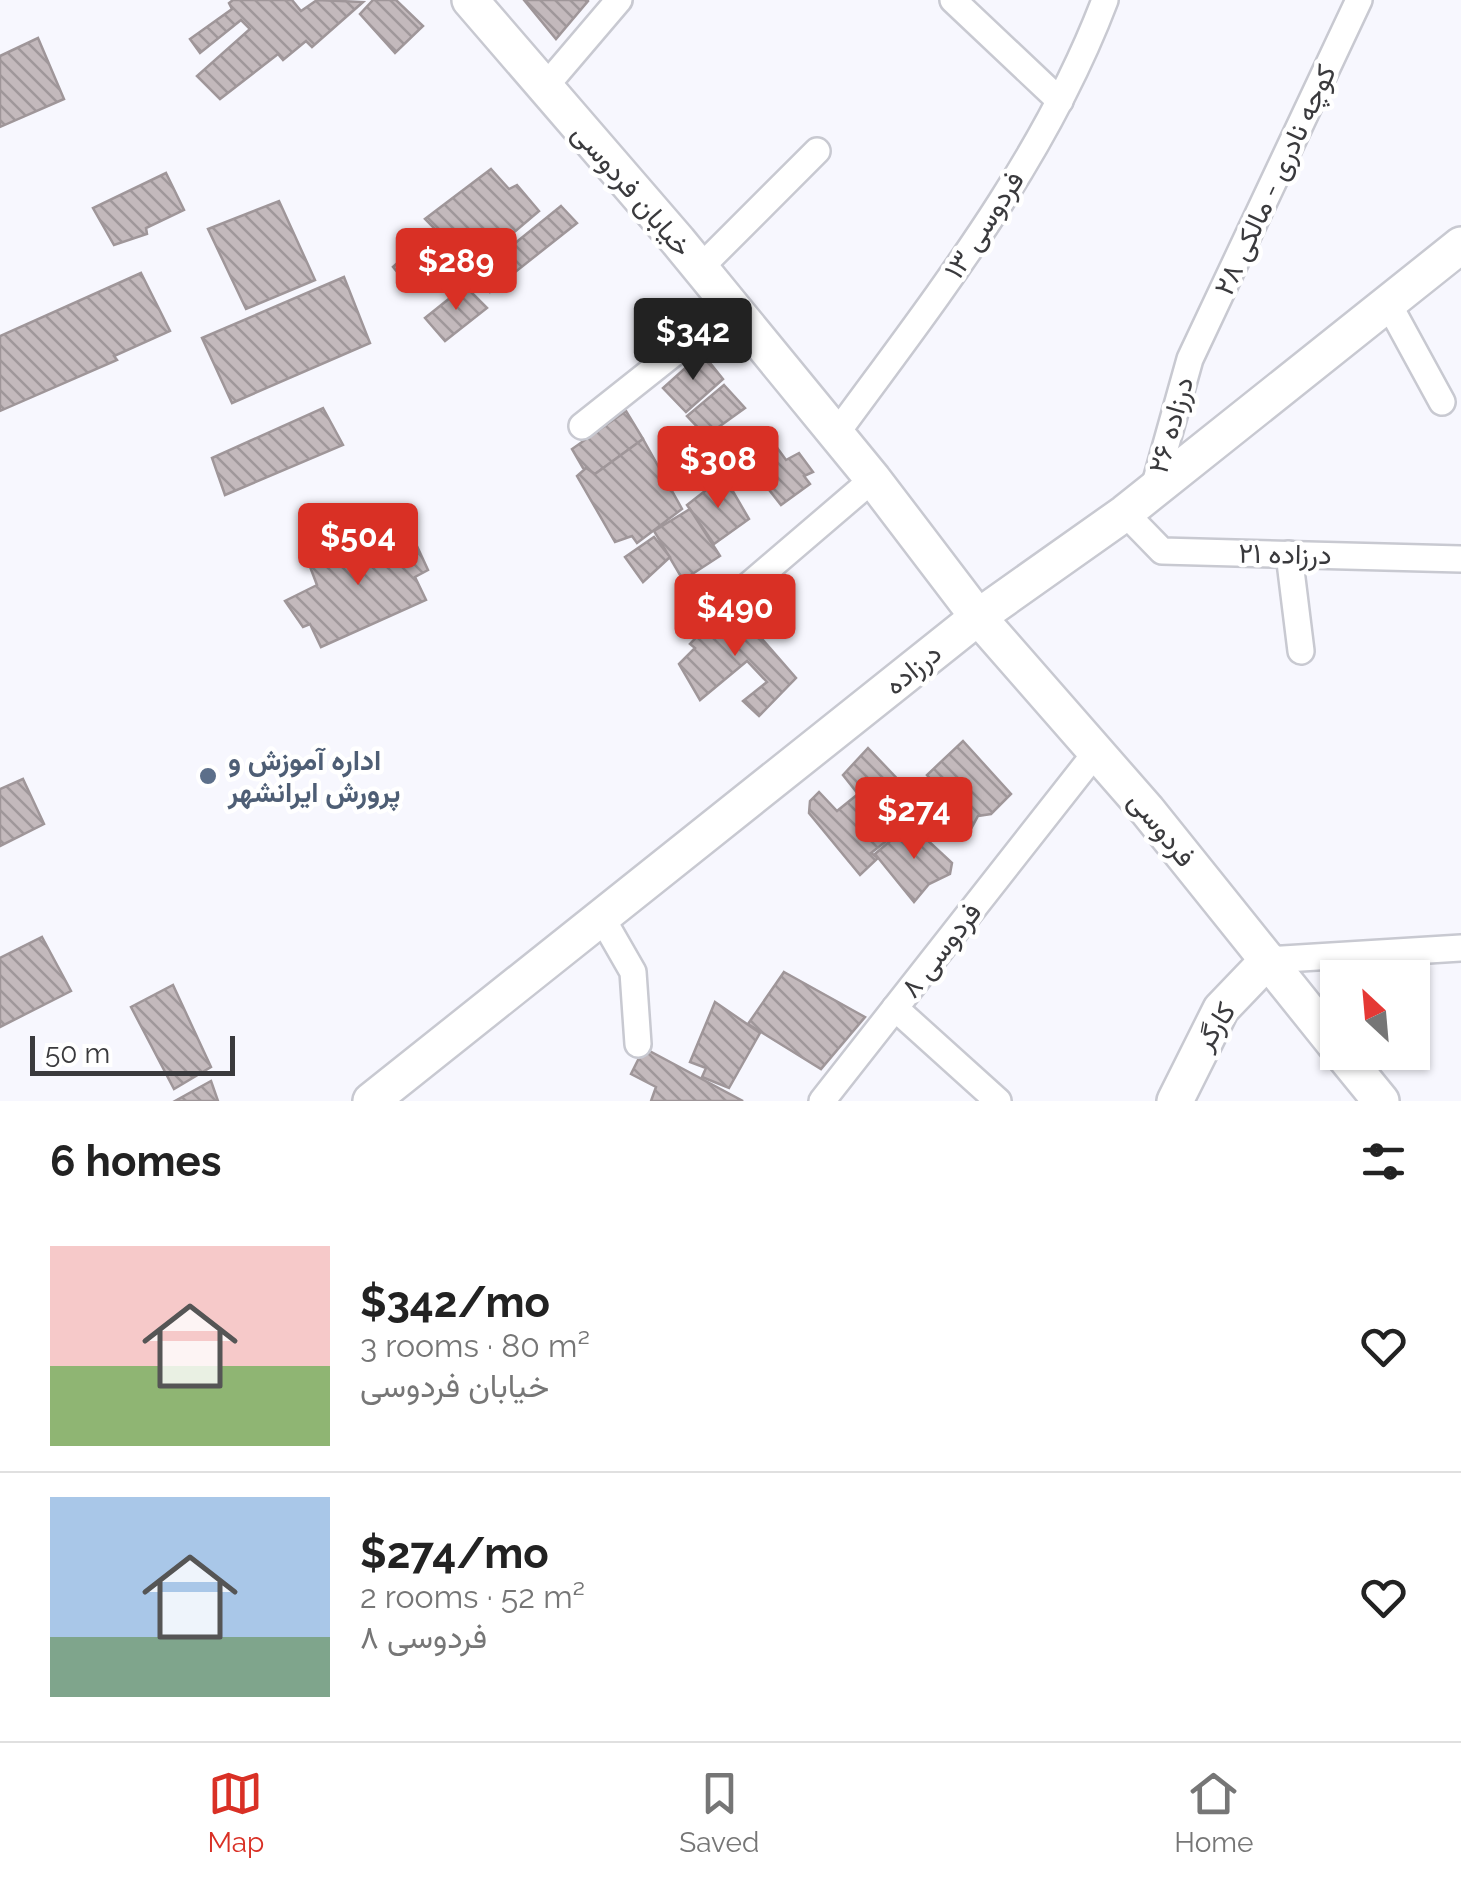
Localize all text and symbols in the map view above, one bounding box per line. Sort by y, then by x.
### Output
street label: کوچه نادری - مالکی ۲۸ [1207,59,1345,301]
street label: خیابان فردوسی [565,117,699,264]
street label: فردوسی ۱۳ [937,165,1032,285]
pin: $289 [397,228,515,313]
text: $289 [418,242,494,279]
pin: $342 [634,298,752,383]
text: $342 [656,312,730,349]
street label: درزاده ۲۶ [1142,373,1201,477]
pin: $308 [659,426,777,511]
text: $308 [680,440,756,477]
pin: $504 [299,503,417,588]
text: $504 [320,517,396,554]
street label: درزاده ۲۱ [1238,537,1332,572]
pin: $490 [676,574,794,659]
text: $490 [696,588,774,625]
street label: درزاده [878,636,949,702]
place label: اداره آموزش و پرورش ایرانشهر [227,744,401,812]
marker: اداره آموزش و پرورش ایرانشهر [197,765,219,787]
pin: $274 [855,777,973,862]
street label: فردوسی [1121,785,1202,874]
text: $274 [877,791,951,828]
street label: فردوسی ۸ [894,896,989,1005]
north arrow [1320,960,1430,1070]
map controls [1320,960,1430,1070]
street label: کارگر [1187,996,1243,1057]
scale bar [30,1031,235,1076]
text: 50 m [45,1037,110,1070]
icon: filters [1356,1134,1411,1189]
text: 6 homes [50,1137,221,1186]
text: $342/mo [360,1278,550,1327]
icon: home [130,1286,250,1406]
icon: heart [1356,1319,1411,1374]
text: 3 rooms · 80 m² [360,1327,590,1364]
text: خیابان فردوسی [360,1367,549,1404]
text: $274/mo [360,1529,549,1578]
icon: home [130,1537,250,1657]
icon: heart [1356,1570,1411,1625]
text: 2 rooms · 52 m² [360,1578,585,1615]
text: فردوسی ۸ [360,1618,487,1655]
tab: Map [207,1766,264,1859]
tab: Saved [679,1766,759,1859]
tab: Home [1174,1766,1254,1859]

